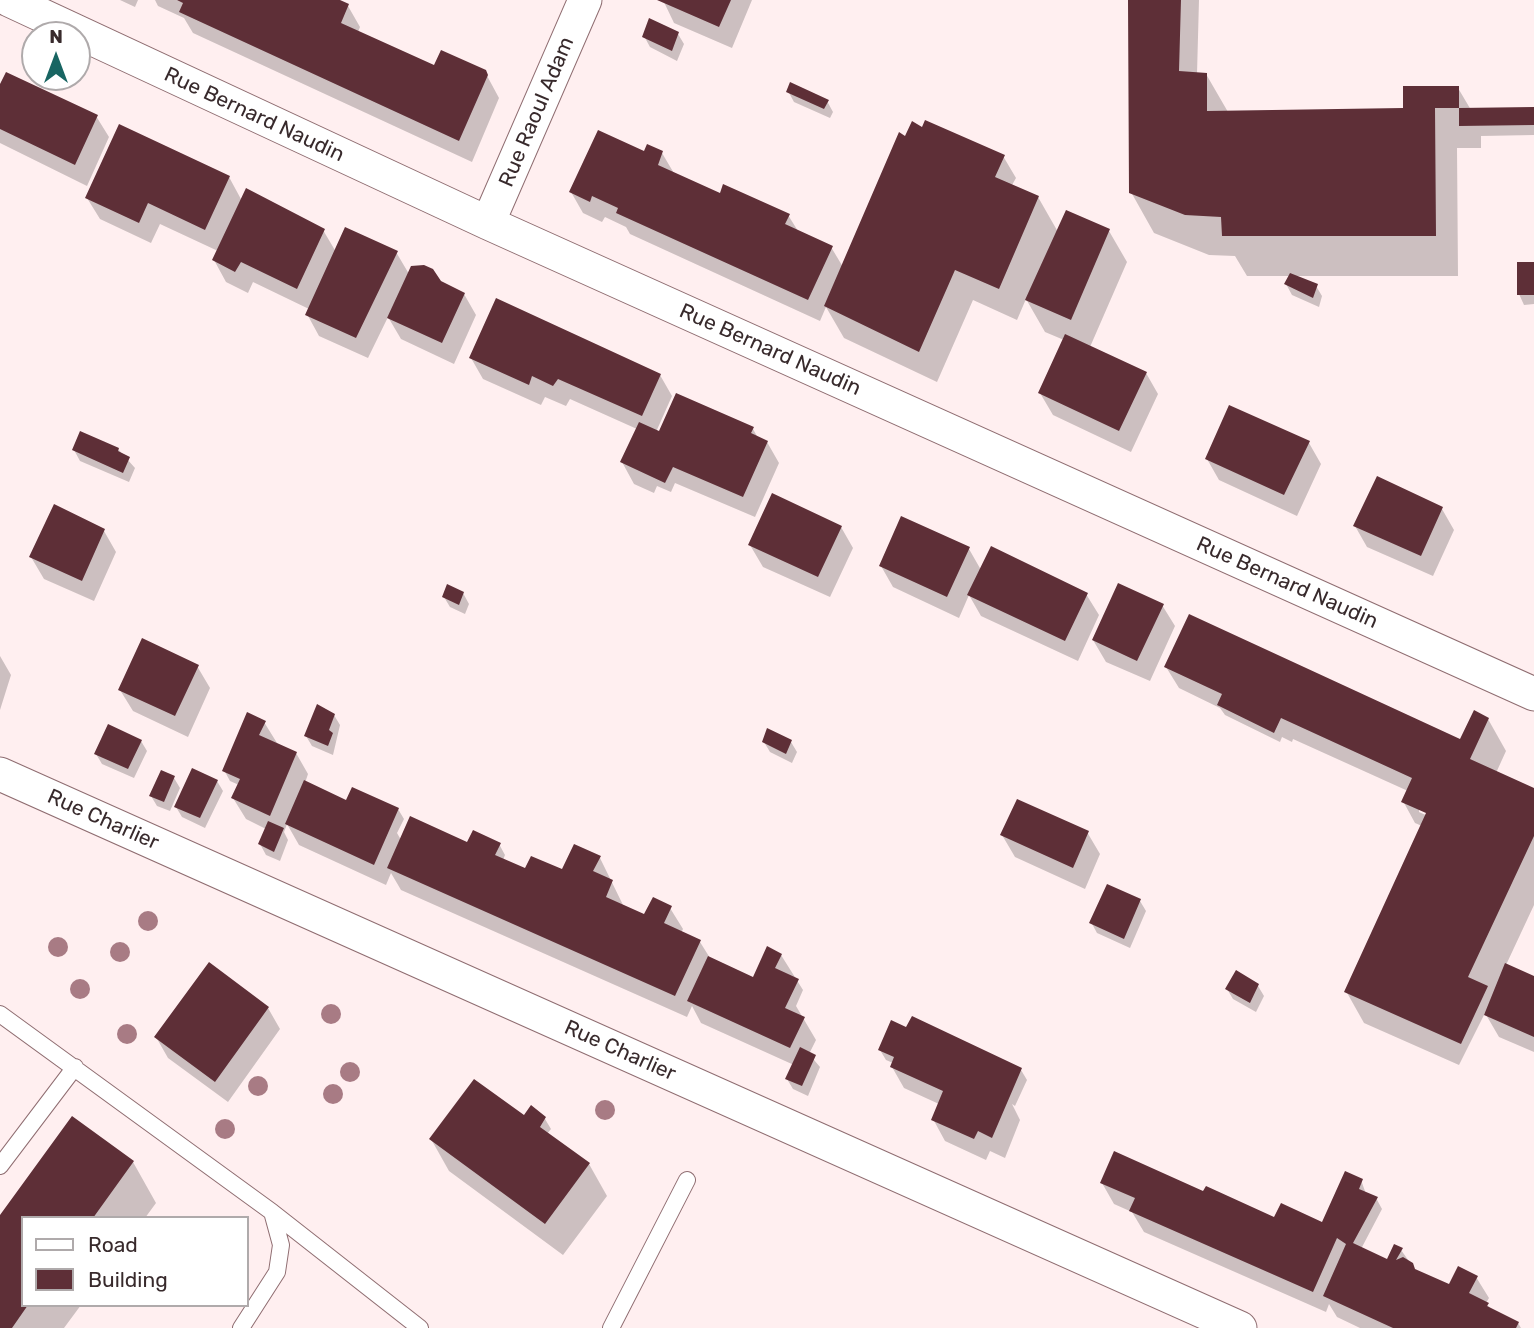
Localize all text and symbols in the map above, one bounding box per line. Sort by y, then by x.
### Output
north arrow [21,21,91,91]
text: N [49,25,63,48]
street label: Rue Raoul Adam [494,33,580,191]
street label: Rue Bernard Naudin [160,62,348,168]
street label: Rue Bernard Naudin [675,299,865,401]
street label: Rue Bernard Naudin [1192,532,1382,634]
street label: Rue Charlier [43,784,163,856]
street label: Rue Charlier [560,1015,680,1087]
legend [21,1216,248,1307]
text: Road [88,1232,138,1257]
text: Building [88,1267,168,1292]

